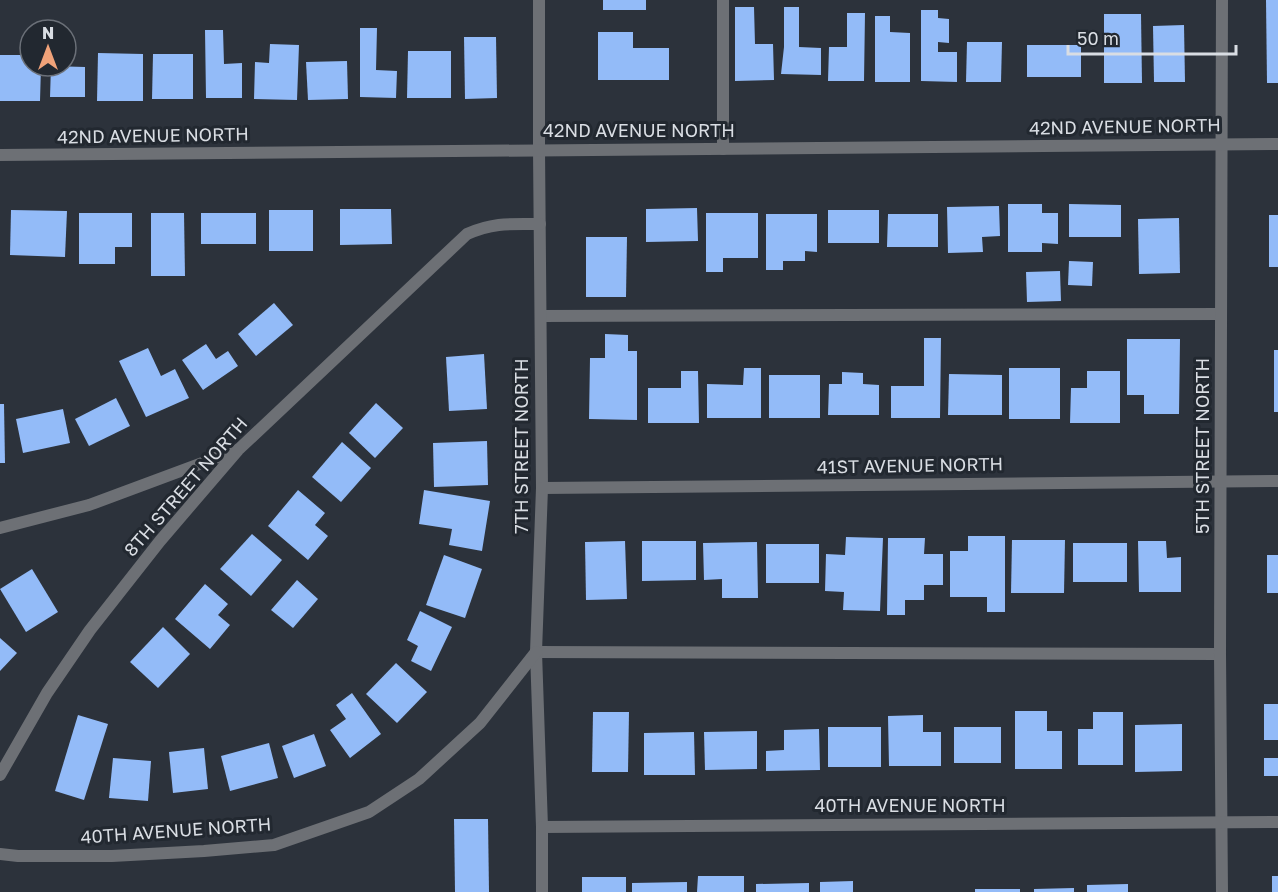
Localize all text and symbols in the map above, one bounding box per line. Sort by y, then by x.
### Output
north arrow [18,18,78,78]
scale bar [1068,18,1236,56]
text: N [42,23,54,43]
text: 50 m [1077,27,1119,49]
street label: 42ND AVENUE NORTH [1029,113,1221,139]
street label: 42ND AVENUE NORTH [543,119,735,141]
street label: 42ND AVENUE NORTH [57,122,249,148]
street label: 7TH STREET NORTH [510,358,532,534]
street label: 5TH STREET NORTH [1191,358,1213,534]
street label: 8TH STREET NORTH [119,412,252,560]
street label: 41ST AVENUE NORTH [817,452,1003,478]
street label: 40TH AVENUE NORTH [814,794,1006,816]
street label: 40TH AVENUE NORTH [80,812,272,848]

